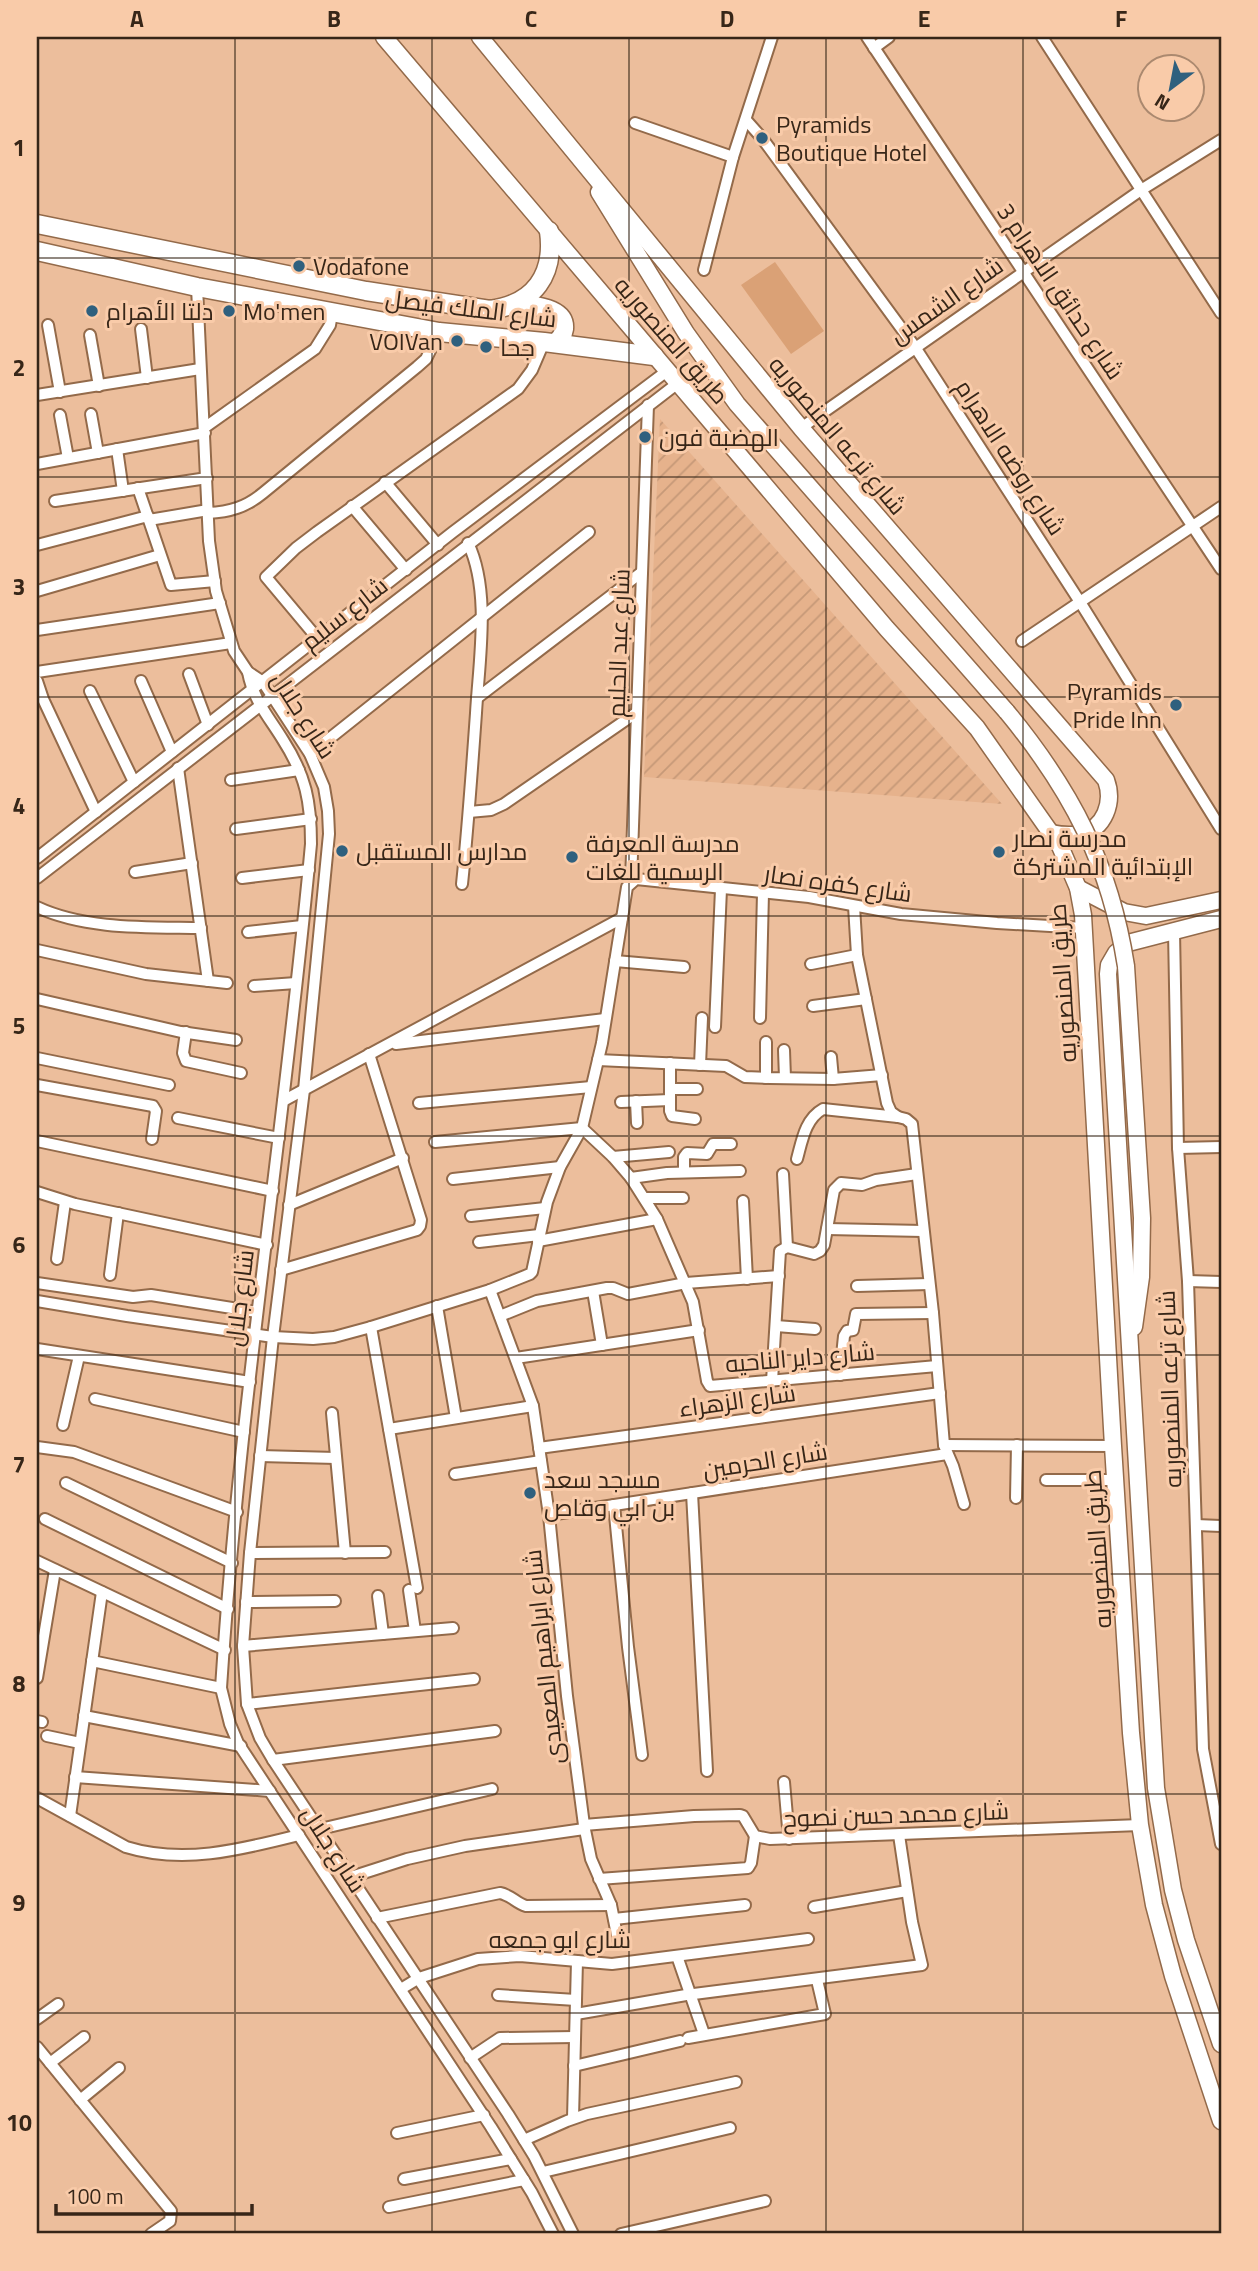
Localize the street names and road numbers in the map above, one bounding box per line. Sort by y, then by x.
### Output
street label: شارع حدائق الاهرام 3 [988,196,1134,386]
street label: شارع الشمس [882,248,1010,352]
street label: طريق المنصوريه [606,268,738,412]
street label: شارع الملك فيصل [383,280,559,336]
street label: شارع ترعه المنصوريه [761,348,915,522]
street label: شارع روضه الاهرام [947,372,1075,542]
street label: شارع سليم [293,567,395,659]
street label: شارع عبد الحليم [597,568,639,718]
street label: شارع جلال [262,664,346,766]
street label: شارع كفره نصار [760,855,914,911]
street label: طريق المنصوريه [1038,902,1086,1064]
street label: شارع جلال [215,1248,263,1348]
street label: شارع ترعه المنصوريه [1148,1289,1190,1489]
street label: شارع داير الناحيه [724,1333,876,1381]
street label: شارع الزهراء [676,1374,798,1426]
street label: شارع الحرمين [700,1432,830,1488]
street label: طريق المنصوريه [1073,1468,1121,1630]
street label: شارع ابراهيم الصعيدى [514,1548,572,1766]
street label: شارع محمد حسن نصوح [782,1792,1010,1836]
street label: شارع جلال [292,1798,376,1900]
street label: شارع ابو جمعه [489,1921,631,1957]

